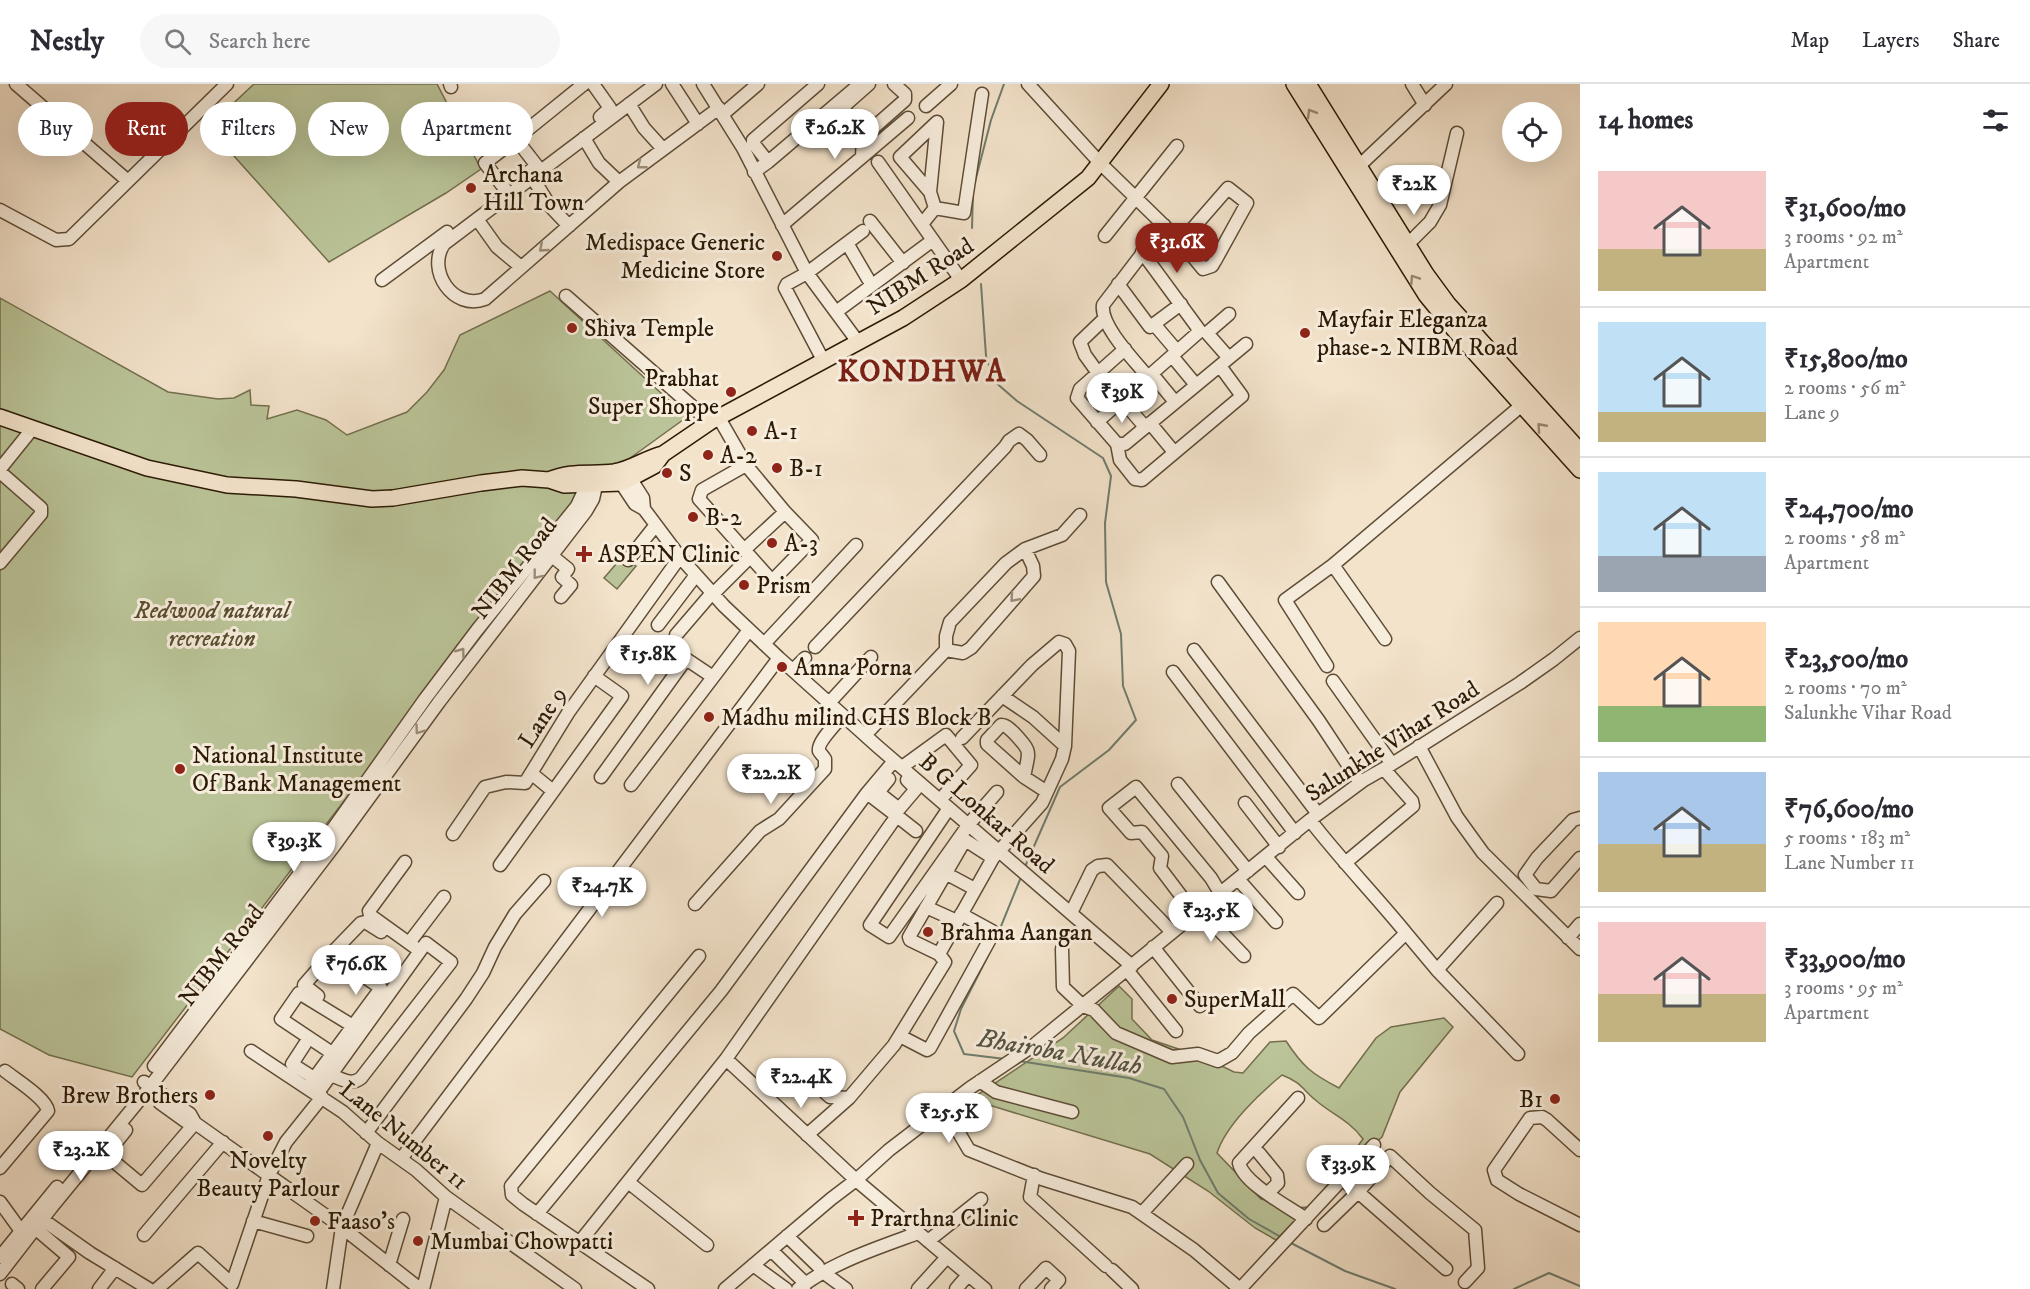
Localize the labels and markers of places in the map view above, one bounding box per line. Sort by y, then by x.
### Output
pin: ₹26.2K [786,109,884,160]
place label: Archana Hill Town [483,160,585,218]
pin: ₹22K [1378,165,1450,216]
marker: Archana Hill Town [464,181,478,195]
pin: ₹31.6K [1128,223,1226,274]
place label: Medispace Generic Medicine Store [585,228,765,286]
marker: Medispace Generic Medicine Store [770,249,784,263]
place label: Mayfair Eleganza phase-2 NIBM Road [1316,305,1518,363]
place label: Shiva Temple [584,314,714,344]
marker: Shiva Temple [565,321,579,335]
marker: Mayfair Eleganza phase-2 NIBM Road [1298,326,1312,340]
place label: Prabhat Super Shoppe [588,364,719,422]
pin: ₹39K [1086,373,1158,424]
marker: Prabhat Super Shoppe [724,385,738,399]
place label: A-1 [764,417,798,447]
marker: A-1 [745,424,759,438]
place label: A-2 [720,441,757,471]
marker: A-2 [701,448,715,462]
place label: B-1 [789,454,823,484]
place label: S [679,459,692,489]
marker: B-1 [770,461,784,475]
marker: S [660,466,674,480]
place label: B-2 [705,503,742,533]
marker: B-2 [686,510,700,524]
place label: A-3 [784,529,818,559]
marker: A-3 [765,536,779,550]
place label: ASPEN Clinic [598,540,740,570]
marker: ASPEN Clinic [575,545,593,563]
place label: Prism [756,571,811,601]
marker: Prism [737,578,751,592]
pin: ₹15.8K [599,635,697,686]
place label: Amna Porna [794,653,913,683]
marker: Amna Porna [775,660,789,674]
place label: Madhu milind CHS Block B [721,703,992,733]
marker: Madhu milind CHS Block B [702,710,716,724]
place label: National Institute Of Bank Management [192,741,402,799]
pin: ₹22.2K [722,754,820,805]
marker: National Institute Of Bank Management [173,762,187,776]
pin: ₹39.3K [245,822,343,873]
pin: ₹24.7K [553,867,651,918]
pin: ₹23.5K [1162,892,1260,943]
place label: Brahma Aangan [940,918,1093,948]
marker: Brahma Aangan [921,925,935,939]
pin: ₹76.6K [307,945,405,996]
place label: SuperMall [1184,985,1286,1015]
marker: SuperMall [1165,992,1179,1006]
pin: ₹22.4K [752,1058,850,1109]
place label: Brew Brothers [61,1081,198,1111]
place label: B1 [1519,1085,1543,1115]
marker: Brew Brothers [203,1088,217,1102]
marker: B1 [1548,1092,1562,1106]
pin: ₹25.5K [900,1093,998,1144]
marker: Novelty Beauty Parlour [261,1129,275,1143]
pin: ₹23.2K [32,1131,130,1182]
pin: ₹33.9K [1299,1145,1397,1196]
place label: Novelty Beauty Parlour [196,1146,340,1204]
place label: Prarthna Clinic [870,1204,1019,1234]
place label: Faaso's [327,1207,395,1237]
marker: Prarthna Clinic [847,1209,865,1227]
marker: Faaso's [308,1214,322,1228]
place label: Mumbai Chowpatti [430,1227,613,1257]
marker: Mumbai Chowpatti [411,1234,425,1248]

